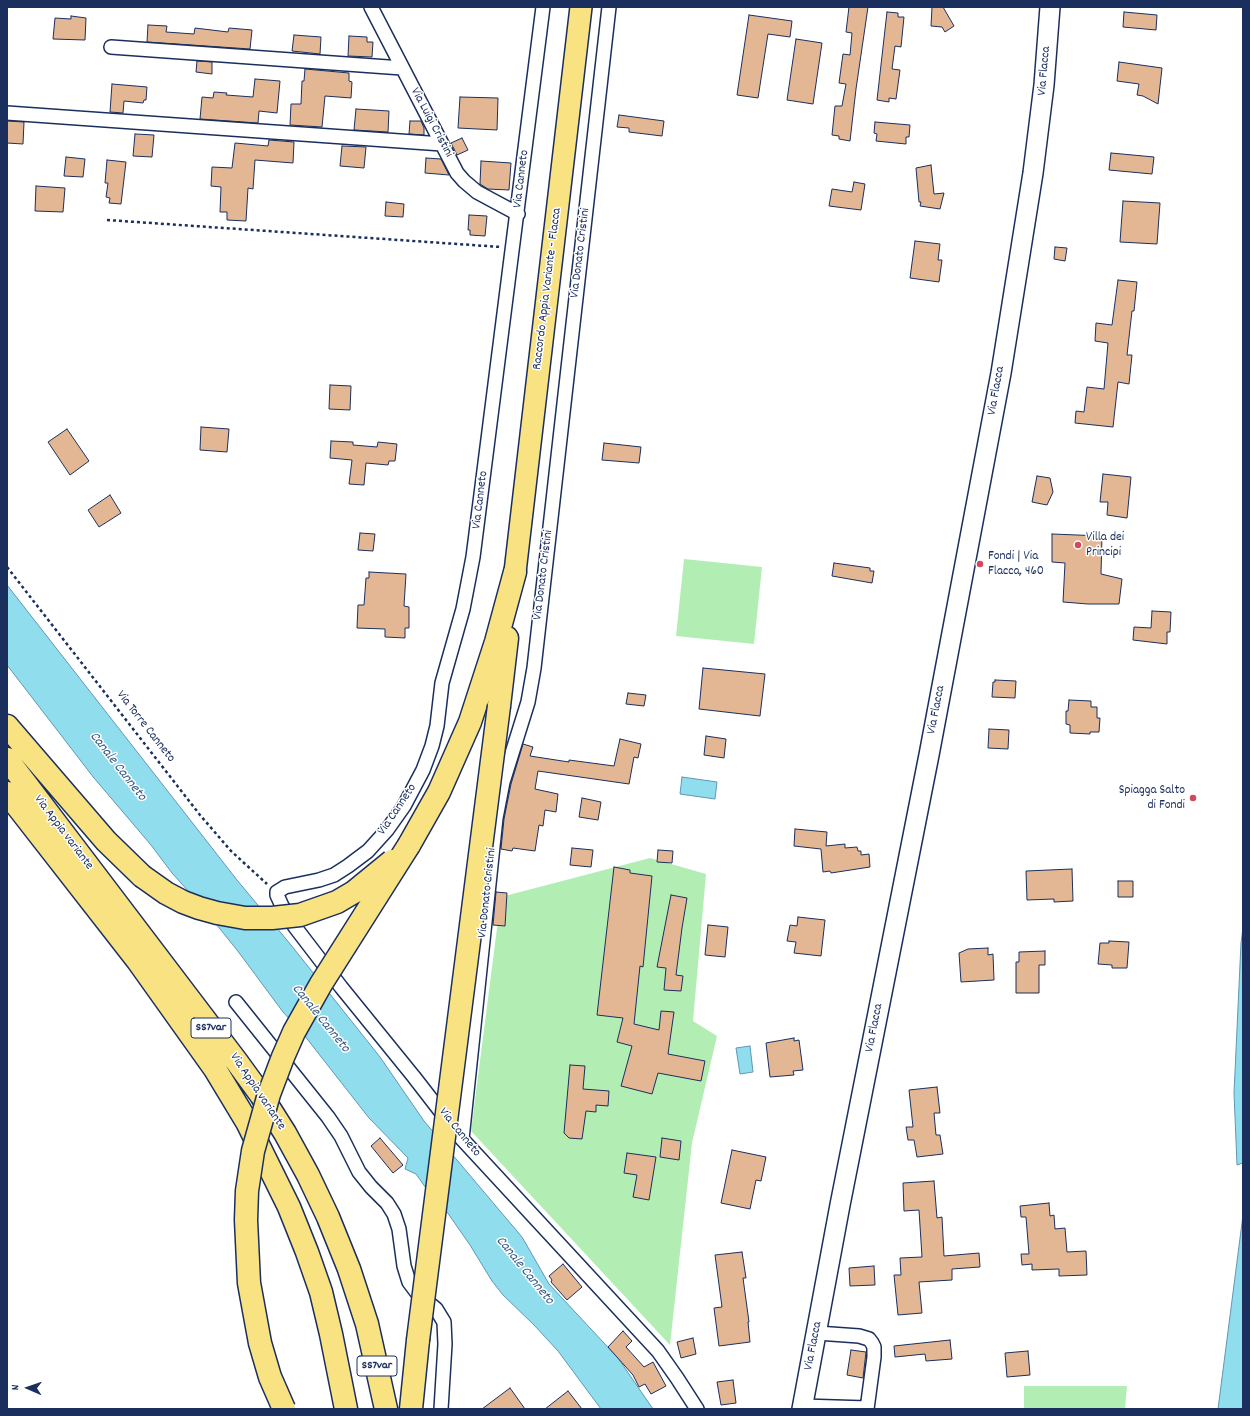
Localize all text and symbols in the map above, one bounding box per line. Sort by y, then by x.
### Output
street label: Via Flacca [1035,46,1055,96]
street label: Via Luigi Cristini [406,85,456,161]
street label: Via Canneto [511,149,533,209]
street label: Raccordo Appia Variante - Flacca [530,207,566,371]
street label: Via Donato Cristini [568,207,594,299]
street label: Via Flacca [985,365,1009,417]
street label: Via Canneto [470,470,492,530]
street label: Via Donato Cristini [531,529,557,621]
place label: Villa dei Principi [1086,530,1124,561]
marker: Villa dei Principi [1073,540,1083,550]
place label: Fondi | Via Flacca, 460 [988,549,1044,580]
marker: Fondi | Via Flacca, 460 [975,559,985,569]
street label: Via Flacca [925,684,949,736]
street label: Via Torre Canneto [112,688,178,766]
water label: Canale Canneto [85,729,149,805]
street label: Via Canneto [375,781,421,839]
place label: Spiagga Salto di Fondi [1119,783,1185,814]
street label: Via Appia variante [30,793,96,873]
marker: Spiagga Salto di Fondi [1188,793,1198,803]
street label: Via Donato Cristini [476,847,500,939]
water label: Canale Canneto [287,981,353,1057]
street label: Via Flacca [863,1002,887,1054]
road number: SS7var [191,1018,231,1038]
street label: Via Appia variante [225,1051,289,1133]
street label: Via Canneto [435,1105,483,1161]
water label: Canale Canneto [491,1233,557,1309]
street label: Via Flacca [802,1320,826,1372]
road number: SS7var [357,1356,397,1376]
north arrow [8,1368,48,1408]
text: N [8,1385,24,1391]

